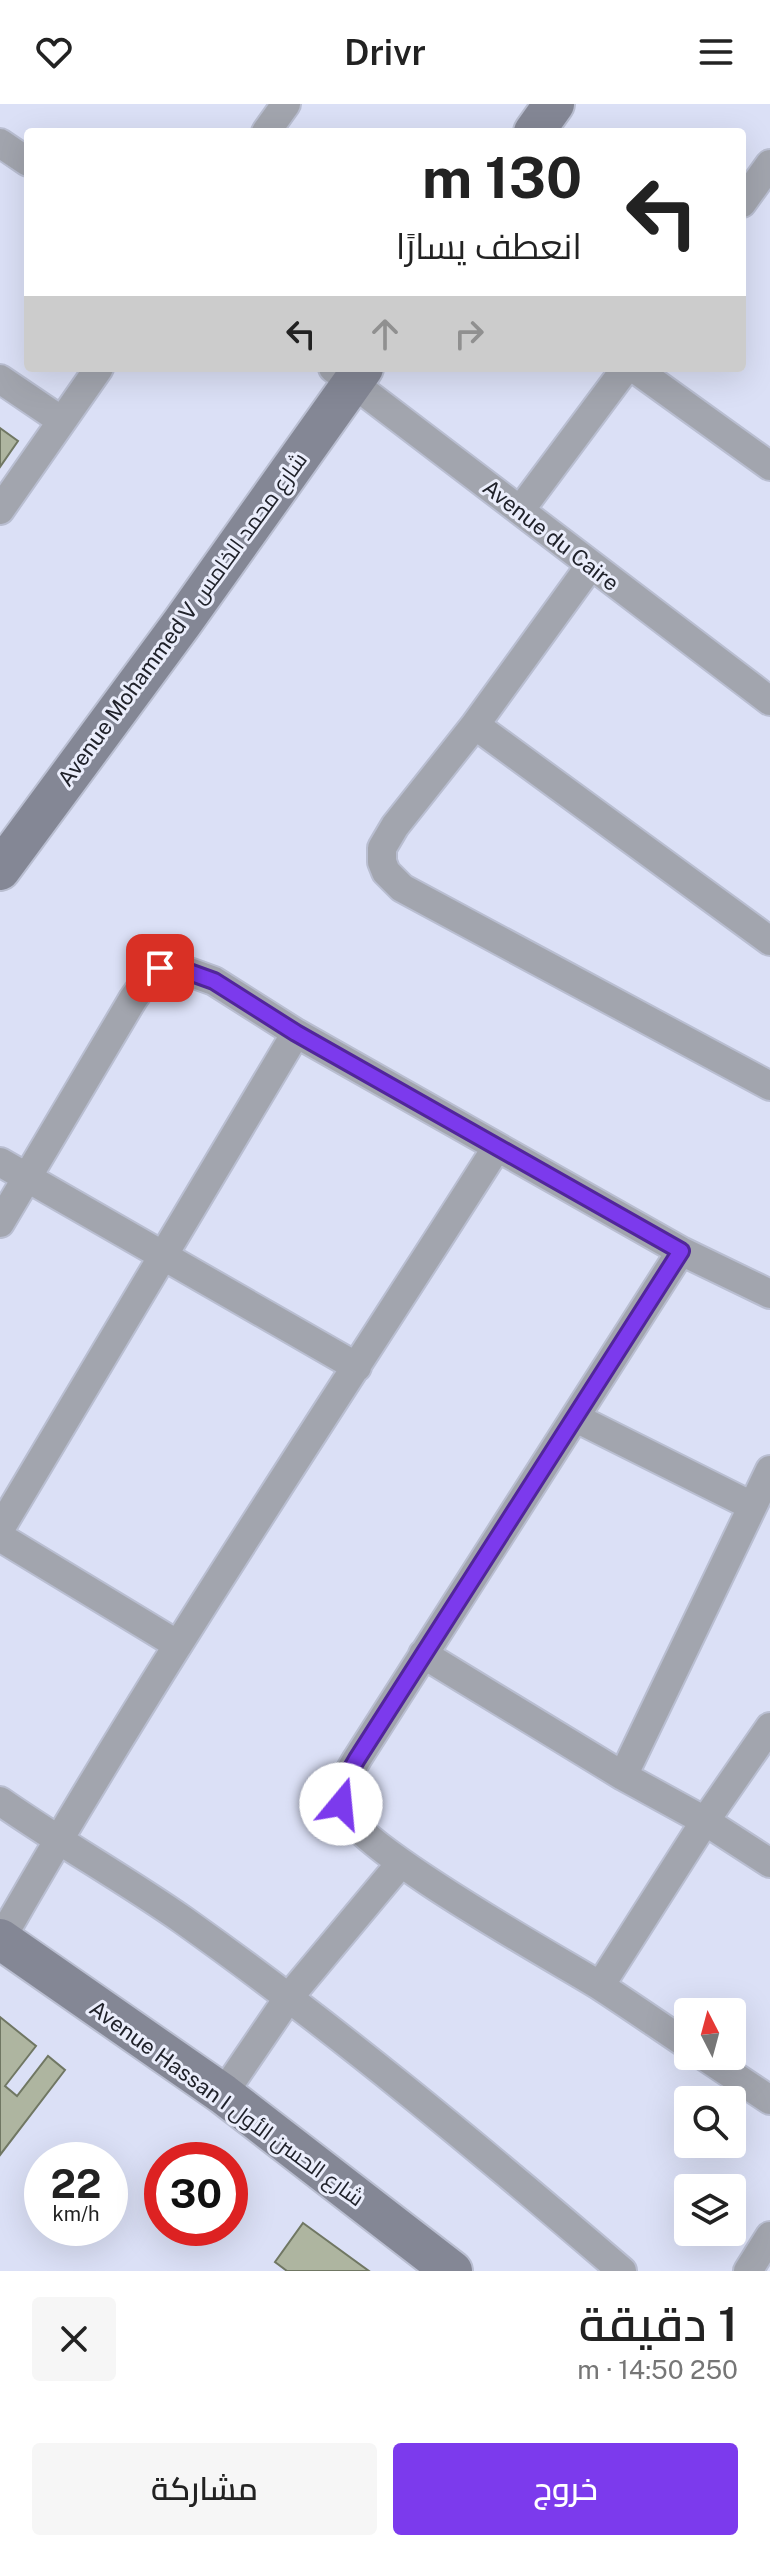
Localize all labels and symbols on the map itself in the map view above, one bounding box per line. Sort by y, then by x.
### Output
street label: Avenue Mohammed V شارع محمد الخامس [52,447,314,792]
street label: Avenue du Caire [478,474,624,596]
pin [126,934,194,1002]
position arrow [299,1762,383,1846]
street label: Avenue Hassan I شارع الحسن الأول [84,1995,369,2213]
north arrow [674,1998,746,2070]
speed limit sign: 30 [144,2142,248,2246]

